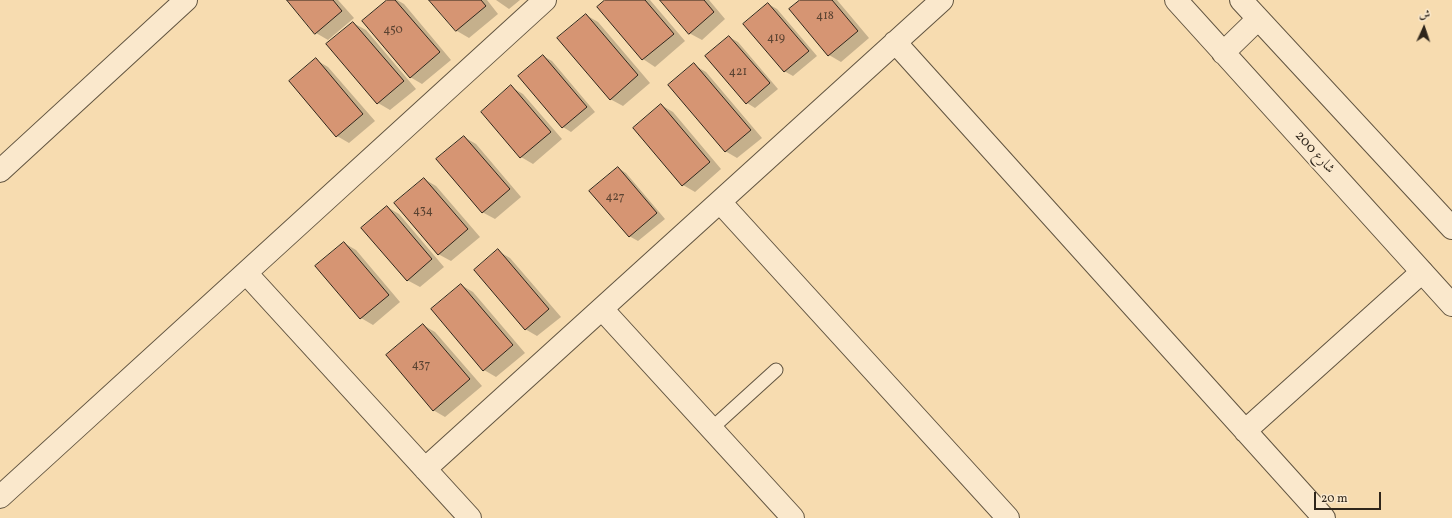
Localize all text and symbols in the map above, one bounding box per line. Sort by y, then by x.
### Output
north arrow [1404,8,1444,48]
text: ش [1419,8,1430,23]
house number: 418 [816,10,834,24]
house number: 450 [383,24,403,38]
house number: 419 [767,32,785,46]
house number: 421 [729,66,747,80]
street label: شارع 200 [1290,128,1338,178]
house number: 427 [605,191,625,205]
house number: 434 [413,205,433,219]
house number: 437 [412,359,430,373]
scale bar [1316,484,1383,510]
text: 20 m [1321,491,1348,507]

